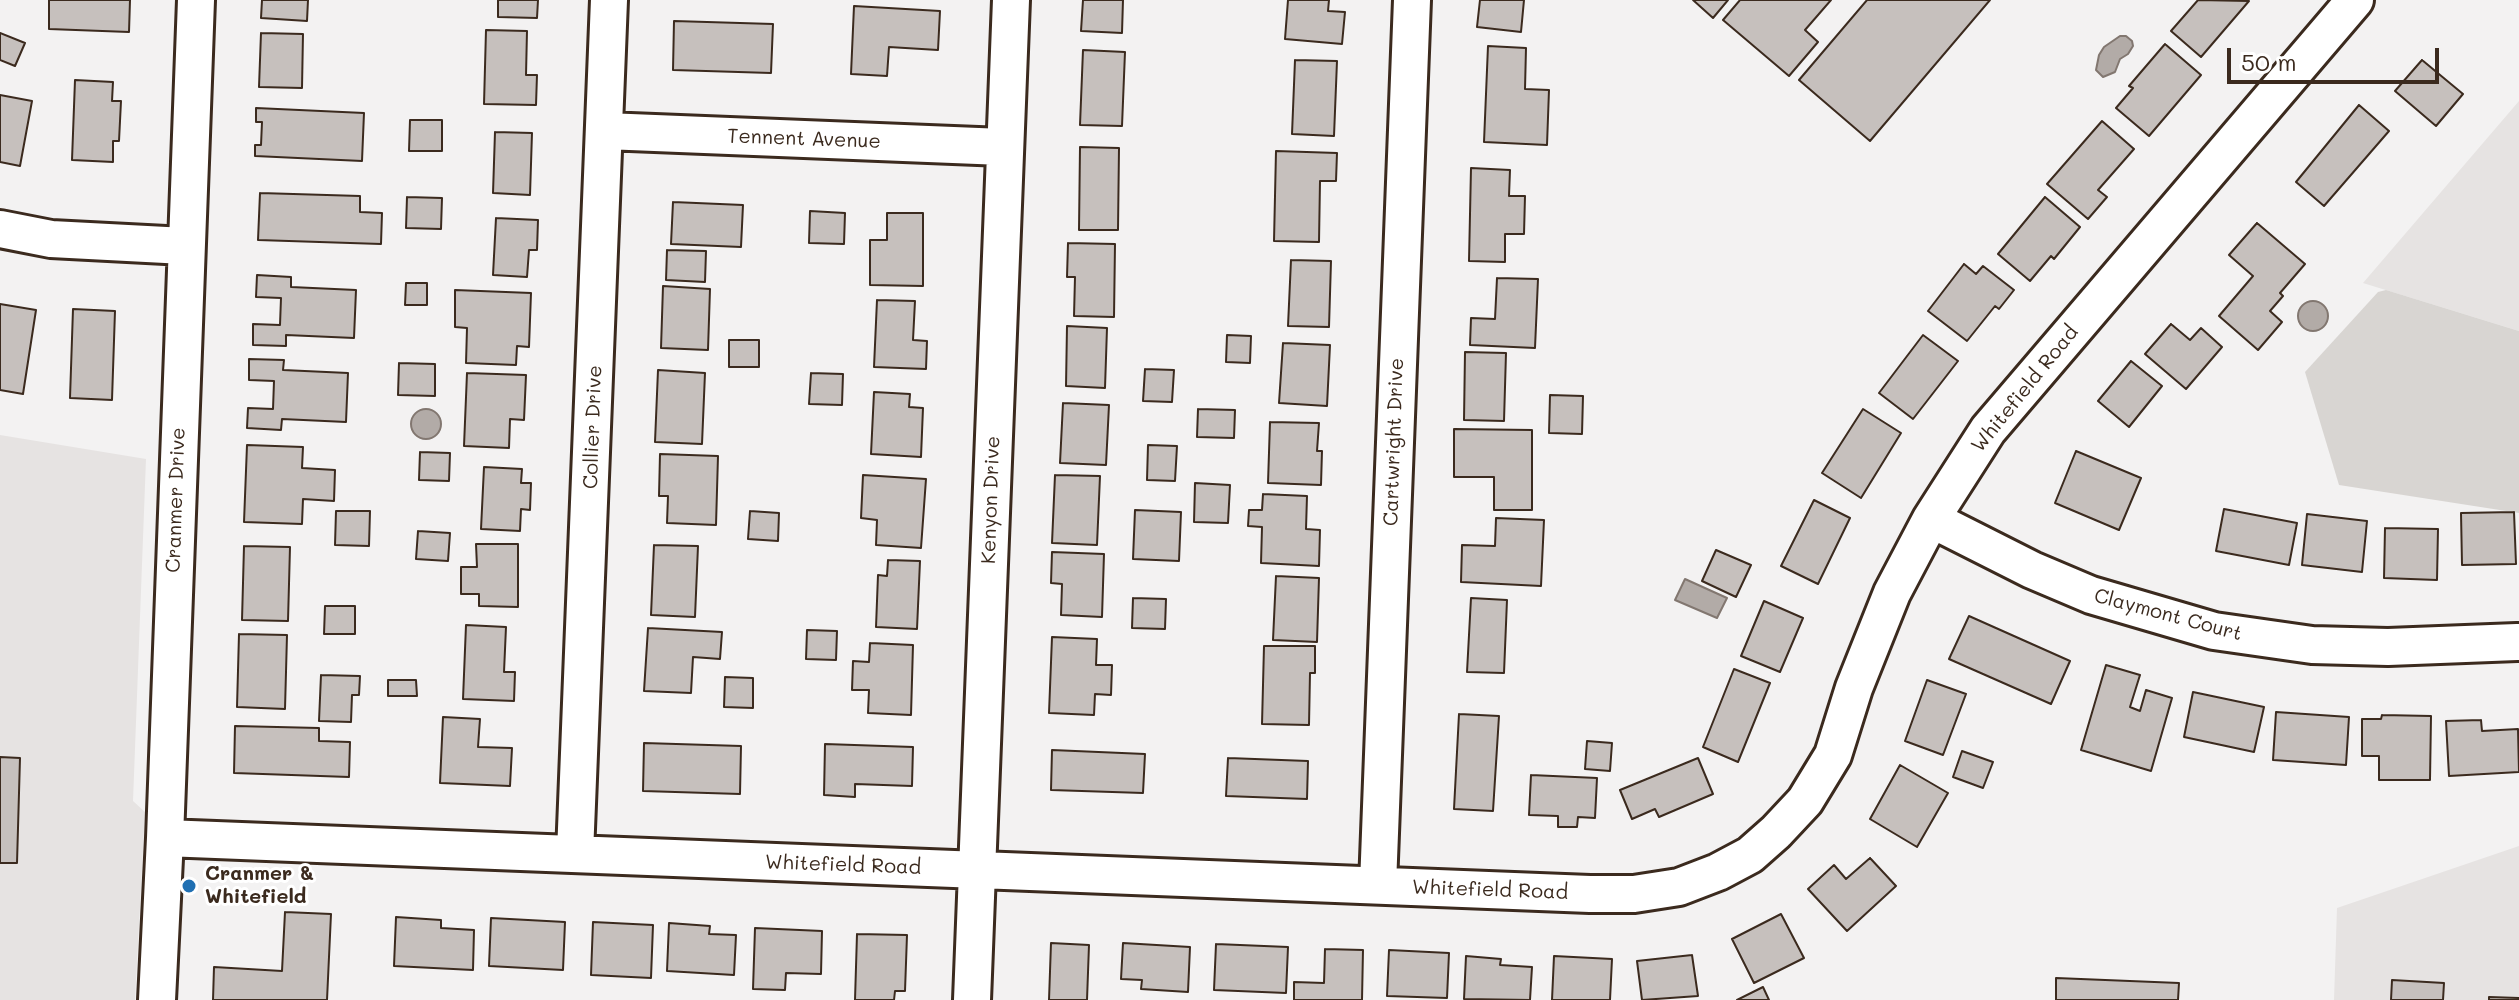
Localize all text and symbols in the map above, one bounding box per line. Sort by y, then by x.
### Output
scale bar [2231,32,2443,82]
text: 50 m [2241,46,2297,77]
street label: Tennent Avenue [727,124,881,154]
street label: Whitefield Road [1966,321,2084,457]
street label: Cartwright Drive [1379,358,1409,526]
street label: Collier Drive [579,365,607,489]
street label: Cranmer Drive [161,427,191,573]
street label: Kenyon Drive [977,436,1005,564]
street label: Claymont Court [2091,584,2245,646]
street label: Whitefield Road [764,850,922,880]
place label: Cranmer & Whitefield [205,862,314,909]
street label: Whitefield Road [1411,875,1569,905]
marker: Cranmer & Whitefield [180,877,198,895]

